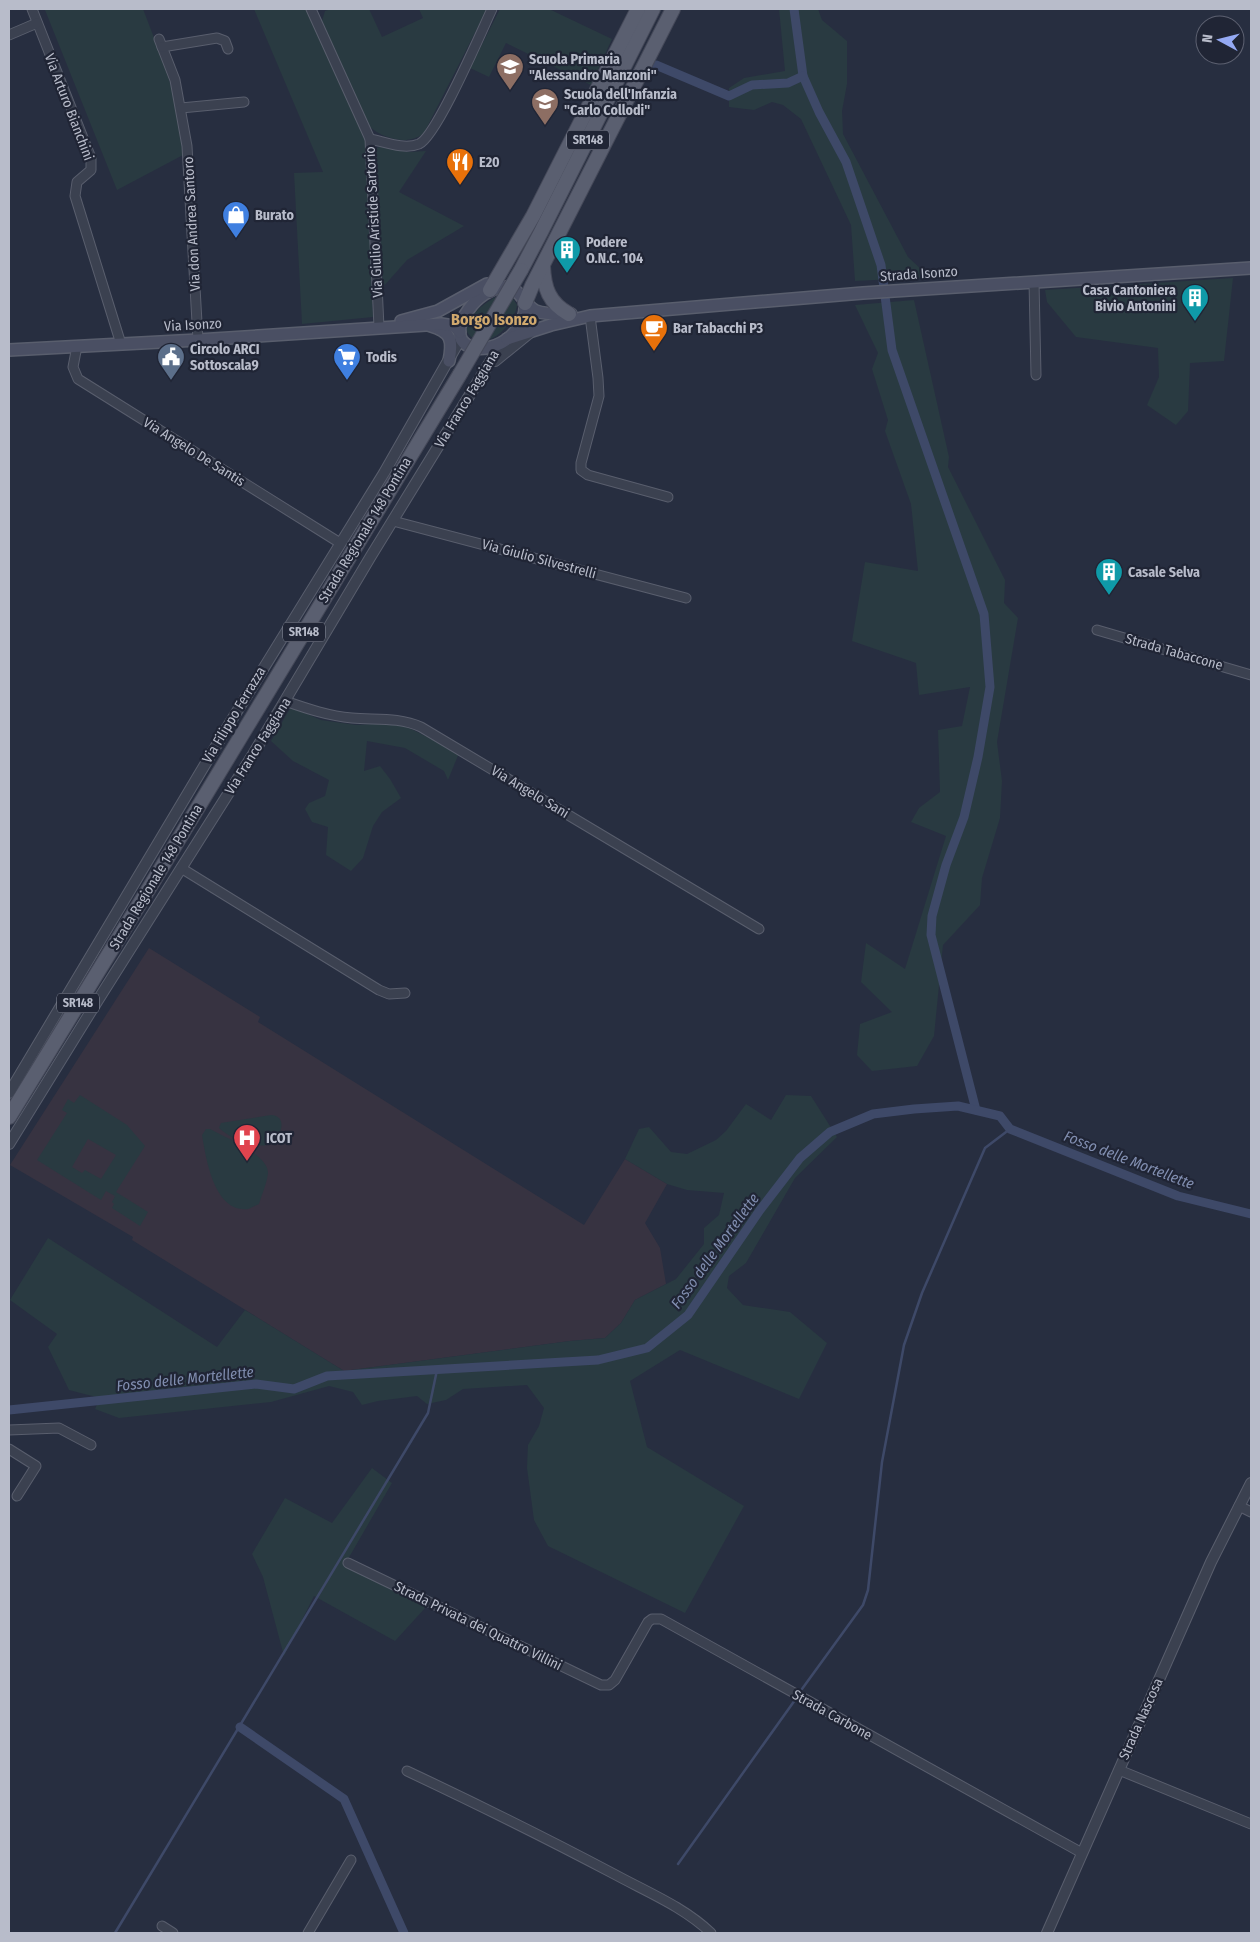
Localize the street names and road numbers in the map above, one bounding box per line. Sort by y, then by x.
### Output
street label: Via Arturo Bianchini [41,51,97,163]
road number: SR148 [567,130,609,150]
street label: Via Giulio Aristide Sartorio [362,146,386,298]
street label: Via don Andrea Santoro [180,156,204,292]
street label: Strada Isonzo [880,263,958,285]
street label: Via Isonzo [164,315,222,335]
street label: Via Franco Faggiana [431,347,503,451]
street label: Via Angelo De Santis [140,414,248,490]
street label: Strada Regionale 148 Pontina [315,454,415,606]
street label: Via Giulio Silvestrelli [480,536,598,582]
road number: SR148 [283,622,325,642]
street label: Strada Tabaccone [1123,630,1225,674]
street label: Via Filippo Ferrazza [199,664,270,766]
street label: Via Franco Faggiana [221,694,295,798]
street label: Via Angelo Sani [488,762,572,822]
street label: Strada Regionale 148 Pontina [106,801,206,953]
road number: SR148 [57,994,99,1012]
street label: Strada Privata dei Quattro Villini [391,1578,565,1674]
street label: Strada Nascosa [1115,1675,1167,1762]
street label: Strada Carbone [789,1686,875,1744]

